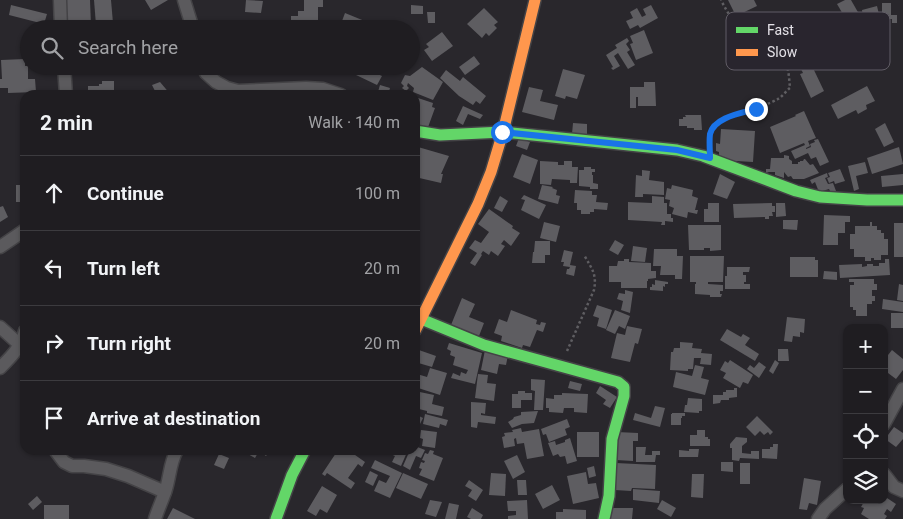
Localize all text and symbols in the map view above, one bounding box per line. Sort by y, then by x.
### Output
legend [726,12,890,70]
search box [20,20,420,75]
text: Fast [767,22,794,38]
icon: search [38,34,66,62]
text: Search here [78,36,178,59]
text: Slow [767,44,798,60]
route end [745,98,768,121]
text: 2 min [40,111,93,135]
text: Walk · 140 m [308,113,400,132]
route start [491,121,514,144]
icon: ahead [40,179,68,207]
text: Continue [87,182,164,205]
text: 100 m [355,184,400,203]
icon: left [40,254,68,282]
text: Turn left [87,257,160,280]
text: 20 m [364,259,400,278]
map controls [843,324,888,504]
button: + [843,324,888,369]
icon: right [40,329,68,357]
text: Turn right [87,332,171,355]
text: 20 m [364,334,400,353]
button: − [843,369,888,414]
icon: arrive [40,404,68,432]
text: Arrive at destination [87,407,260,430]
button: locate [843,414,888,459]
button: layers [843,459,888,504]

